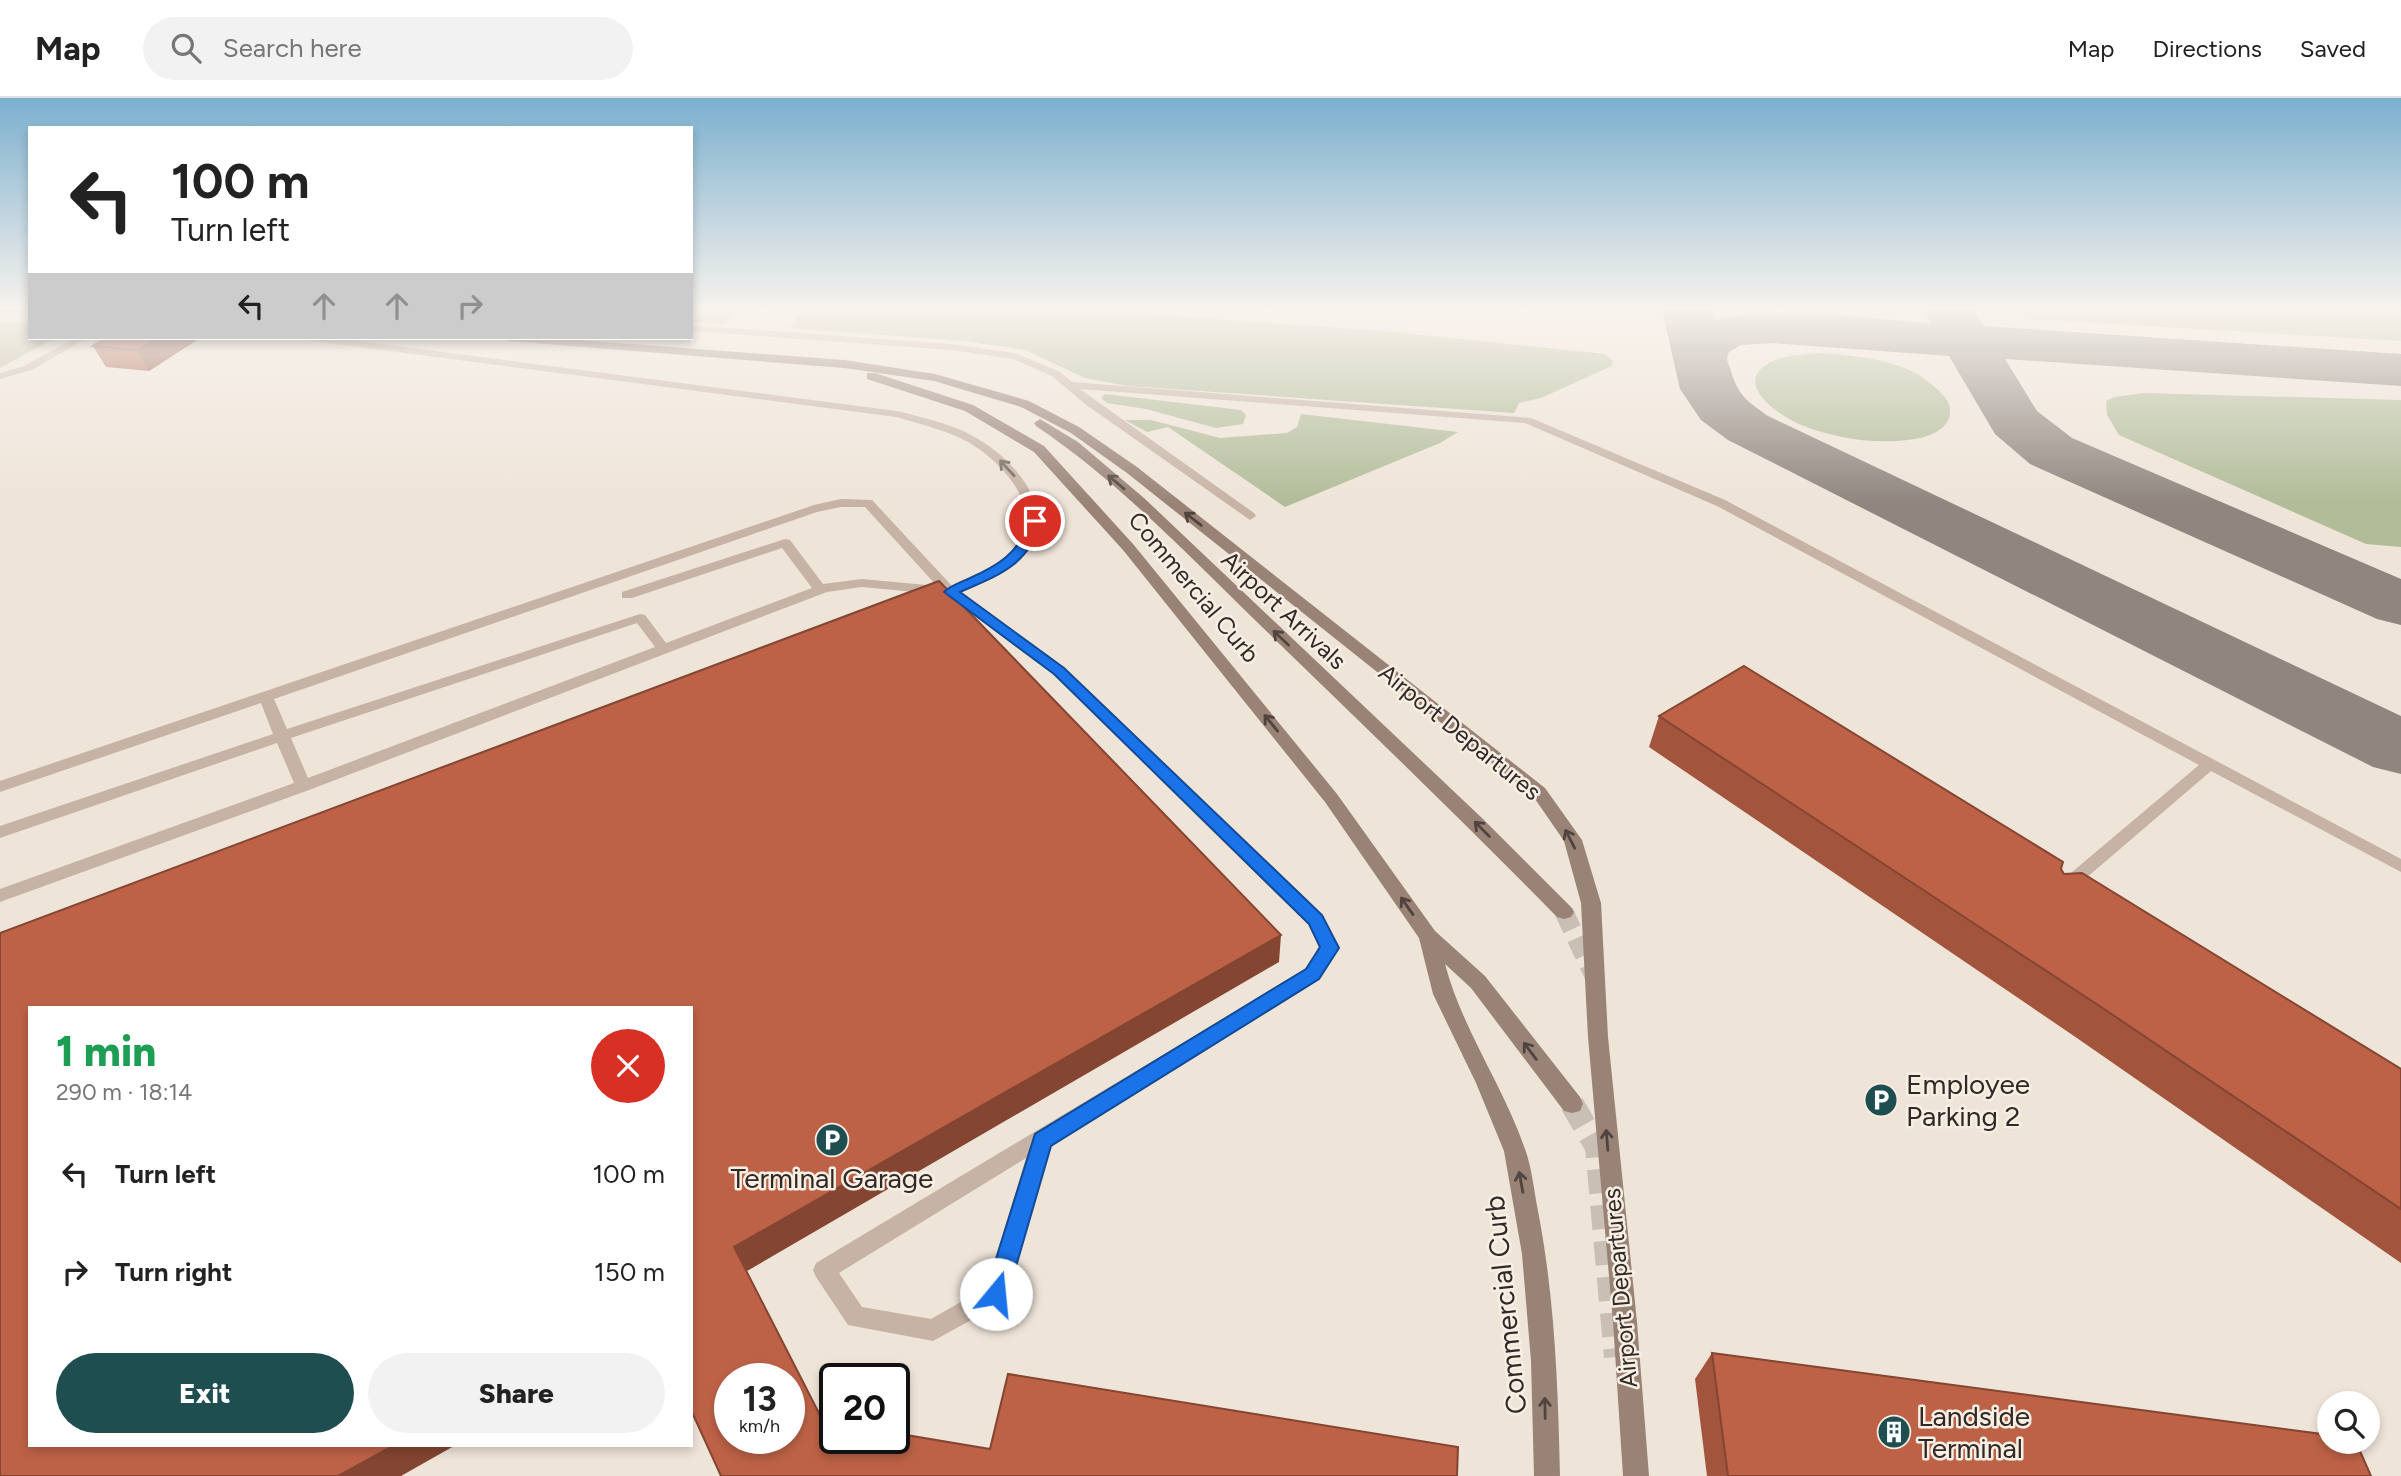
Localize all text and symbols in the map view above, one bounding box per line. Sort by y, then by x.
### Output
search box [143,17,633,80]
text: Map [35,29,101,68]
icon: search [167,29,205,67]
text: Search here [223,32,362,64]
text: Map [2068,34,2114,63]
text: Directions [2152,34,2262,63]
text: Saved [2300,34,2366,63]
text: 100 m [171,151,310,210]
icon: left [56,154,147,245]
text: Turn left [171,211,290,249]
icon: left [232,287,270,325]
icon: ahead [305,287,343,325]
icon: ahead [378,287,416,325]
icon: right [451,287,489,325]
one-way arrow [999,459,1015,477]
one-way arrow [1108,474,1126,490]
pin [1005,491,1065,551]
icon: arrive [1016,502,1054,540]
street label: Commercial Curb [1122,506,1266,668]
one-way arrow [1185,511,1203,526]
street label: Airport Arrivals [1216,545,1352,675]
one-way arrow [1273,630,1290,647]
street label: Airport Departures [1373,658,1547,806]
one-way arrow [1264,715,1279,733]
one-way arrow [1473,820,1490,837]
one-way arrow [1563,829,1577,849]
one-way arrow [1400,897,1414,916]
text: 1 min [56,1026,156,1077]
button: close [591,1029,665,1103]
one-way arrow [1522,1042,1537,1061]
place label: Employee Parking 2 [1906,1067,2030,1133]
text: 290 m · 18:14 [56,1078,192,1106]
parking icon: Employee Parking 2 [1862,1081,1900,1119]
parking icon: Terminal Garage [813,1121,851,1159]
one-way arrow [1600,1129,1613,1151]
icon: left [56,1155,94,1193]
text: Turn left [115,1158,216,1190]
text: 100 m [592,1158,665,1190]
place label: Terminal Garage [731,1161,933,1195]
one-way arrow [1514,1171,1527,1194]
street label: Airport Departures [1597,1187,1643,1389]
street label: Commercial Curb [1477,1194,1533,1416]
icon: right [56,1253,94,1291]
text: Turn right [115,1256,232,1288]
text: 150 m [594,1256,665,1288]
position arrow [959,1257,1033,1331]
button: Exit [56,1353,354,1433]
button: Share [368,1353,665,1433]
speed limit sign: 20 [819,1363,910,1454]
text: 13 [742,1378,777,1420]
map controls [2317,1391,2380,1454]
button: search [2317,1391,2380,1454]
one-way arrow [1538,1397,1552,1420]
place label: Landside Terminal [1918,1399,2030,1465]
building icon: Landside Terminal [1875,1413,1913,1451]
text: km/h [739,1415,780,1437]

